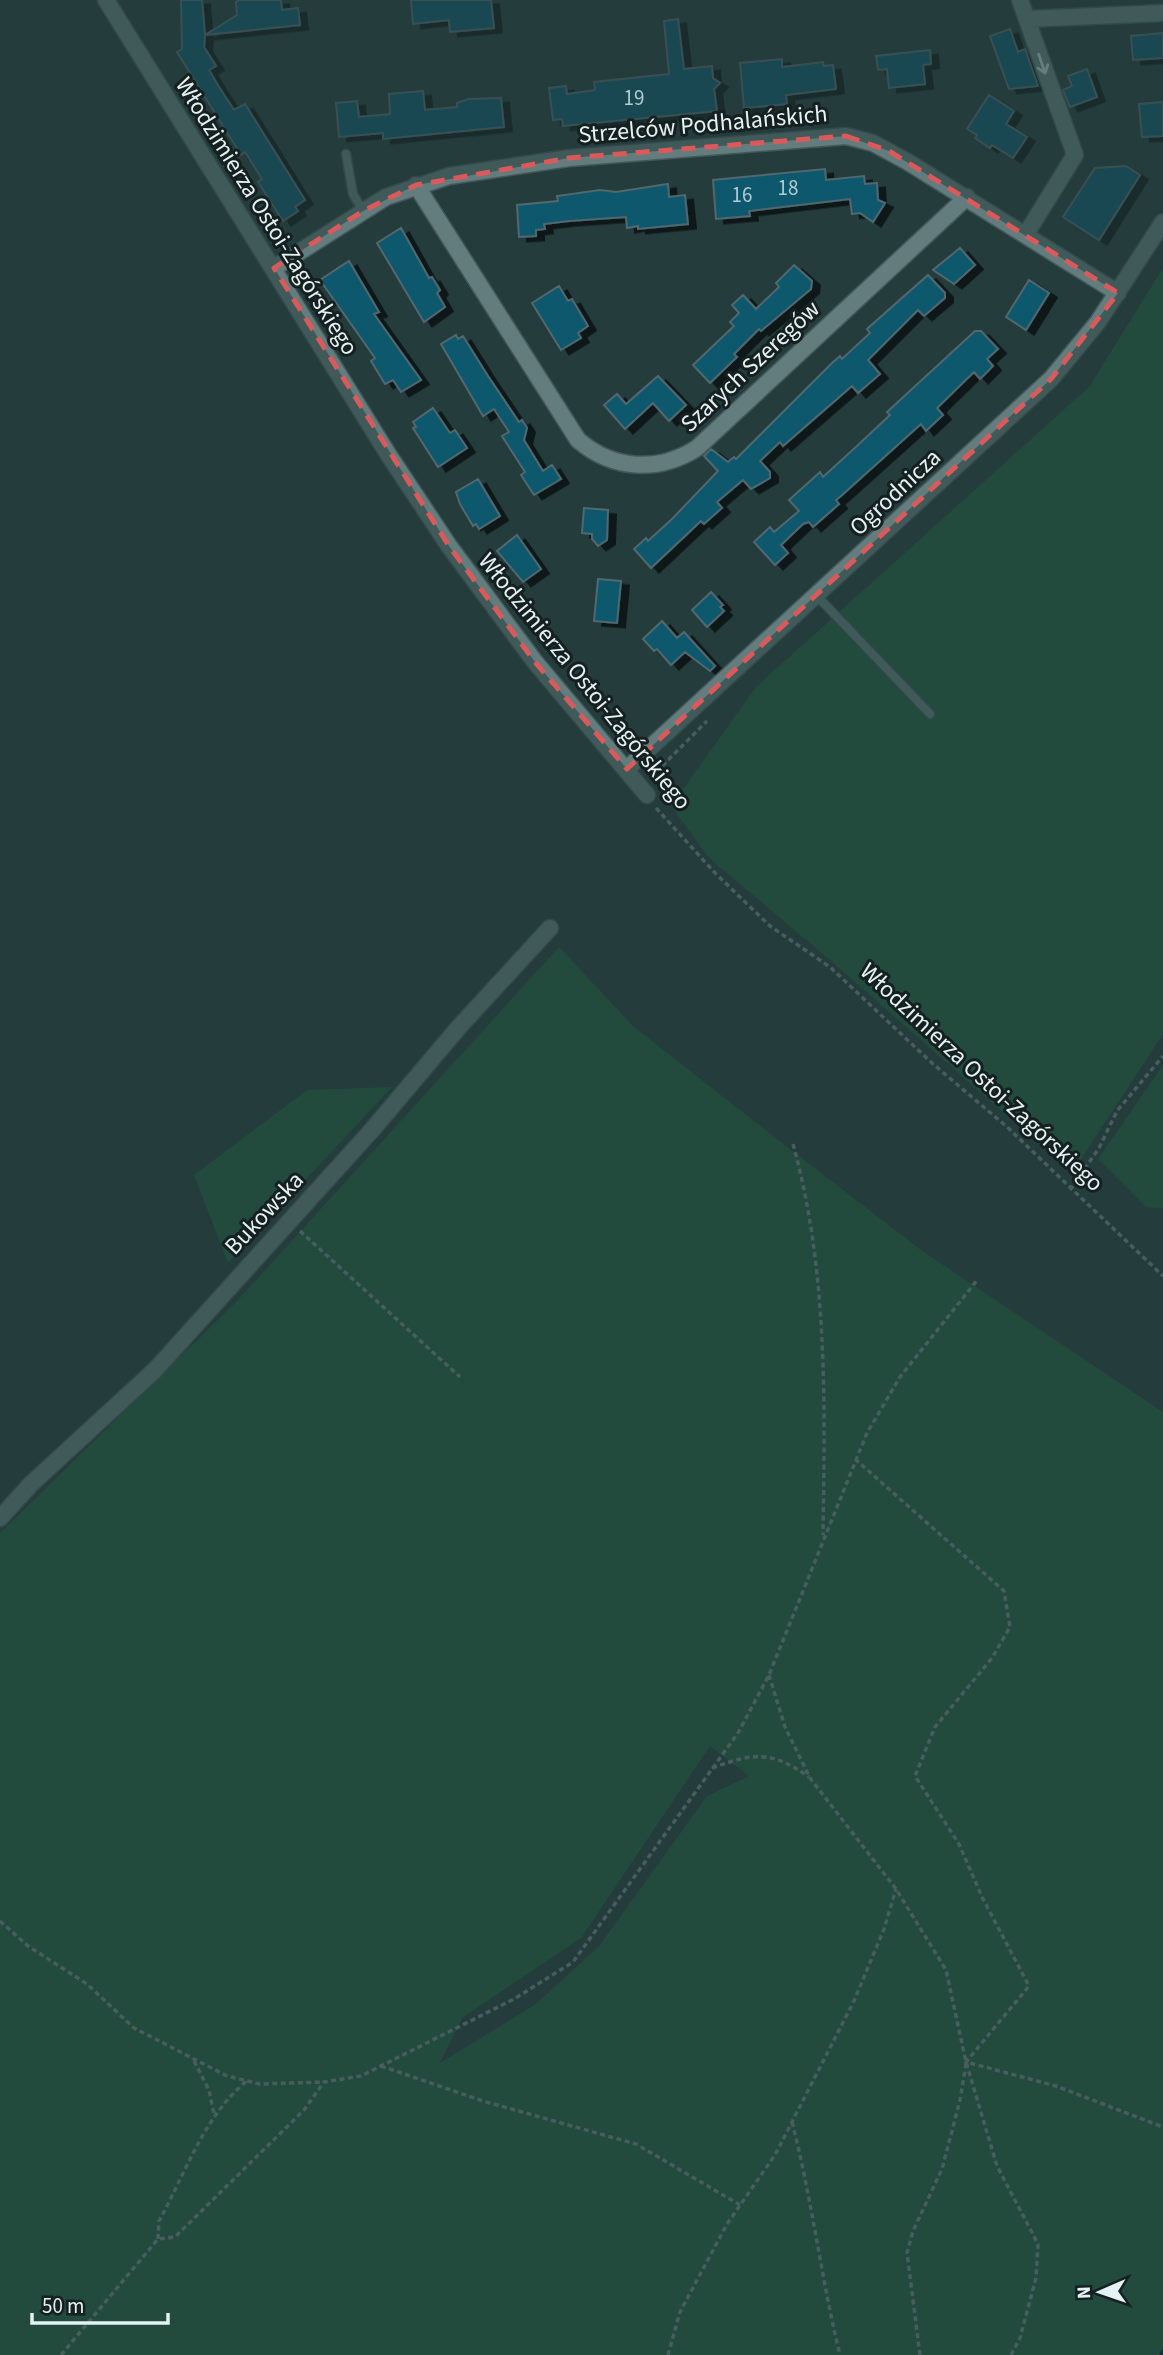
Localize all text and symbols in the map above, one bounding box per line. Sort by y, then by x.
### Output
one-way arrow [1037,53,1050,75]
street label: Włodzimierza Ostoi-Zagórskiego [166,70,367,362]
house number: 19 [624,83,644,113]
street label: Strzelców Podhalańskich [577,96,829,153]
house number: 18 [778,173,798,203]
house number: 16 [732,180,752,210]
street label: Szarych Szeregów [673,292,828,440]
street label: Ogrodnicza [842,441,949,544]
street label: Włodzimierza Ostoi-Zagórskiego [470,545,700,817]
street label: Włodzimierza Ostoi-Zagórskiego [852,955,1111,1200]
street label: Bukowska [217,1164,312,1263]
north arrow [1065,2257,1135,2327]
scale bar [32,2282,168,2326]
text: N [1071,2286,1098,2299]
text: 50 m [42,2291,84,2321]

